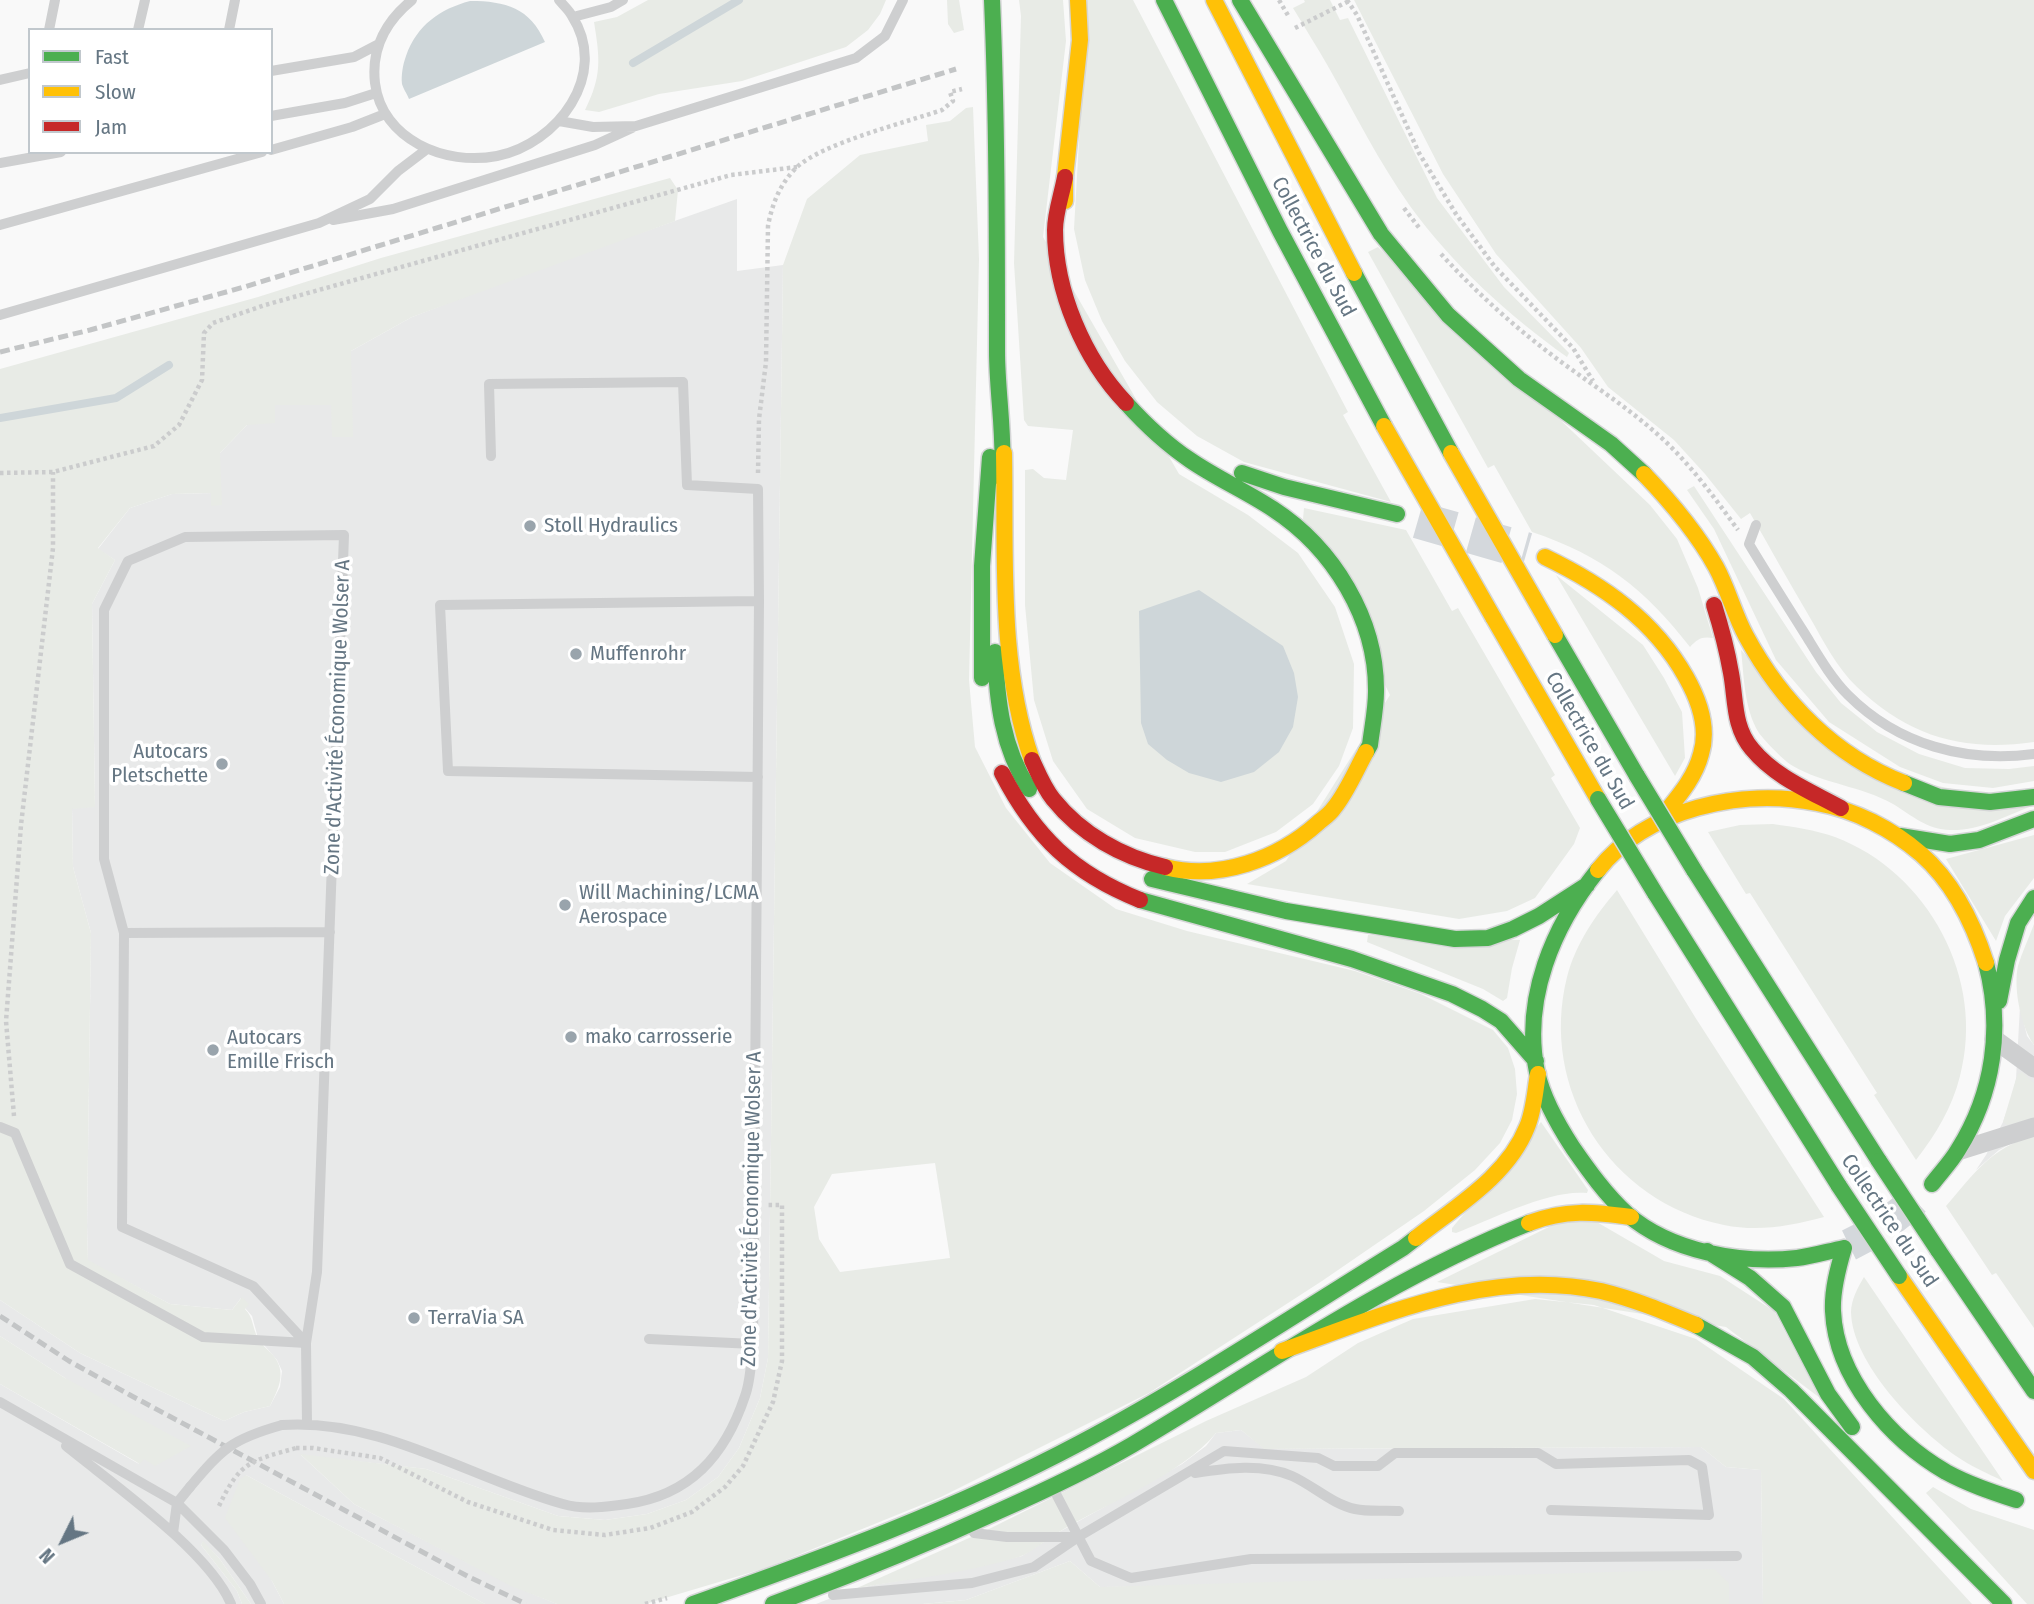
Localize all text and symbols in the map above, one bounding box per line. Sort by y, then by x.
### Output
legend [28,28,273,154]
text: Fast [95,44,129,70]
text: Slow [95,79,136,105]
text: Jam [95,114,127,140]
street label: Collectrice du Sud [1266,173,1360,321]
place label: Stoll Hydraulics [544,513,678,539]
marker: Stoll Hydraulics [522,518,538,534]
street label: Zone d'Activité Économique Wolser A [320,559,356,875]
place label: Muffenrohr [590,641,686,667]
marker: Muffenrohr [568,646,584,662]
street label: Collectrice du Sud [1539,668,1639,814]
place label: Autocars Pletschette [111,739,208,789]
marker: Autocars Pletschette [214,756,230,772]
place label: Will Machining/LCMA Aerospace [579,880,759,930]
marker: Will Machining/LCMA Aerospace [557,897,573,913]
place label: mako carrosserie [585,1024,732,1050]
place label: Autocars Emille Frisch [227,1025,334,1075]
marker: mako carrosserie [563,1029,579,1045]
marker: Autocars Emille Frisch [205,1042,221,1058]
street label: Zone d'Activité Économique Wolser A [737,1051,767,1367]
street label: Collectrice du Sud [1835,1150,1943,1292]
place label: TerraVia SA [428,1305,524,1331]
marker: TerraVia SA [406,1310,422,1326]
north arrow [28,1506,98,1576]
text: N [35,1544,60,1568]

